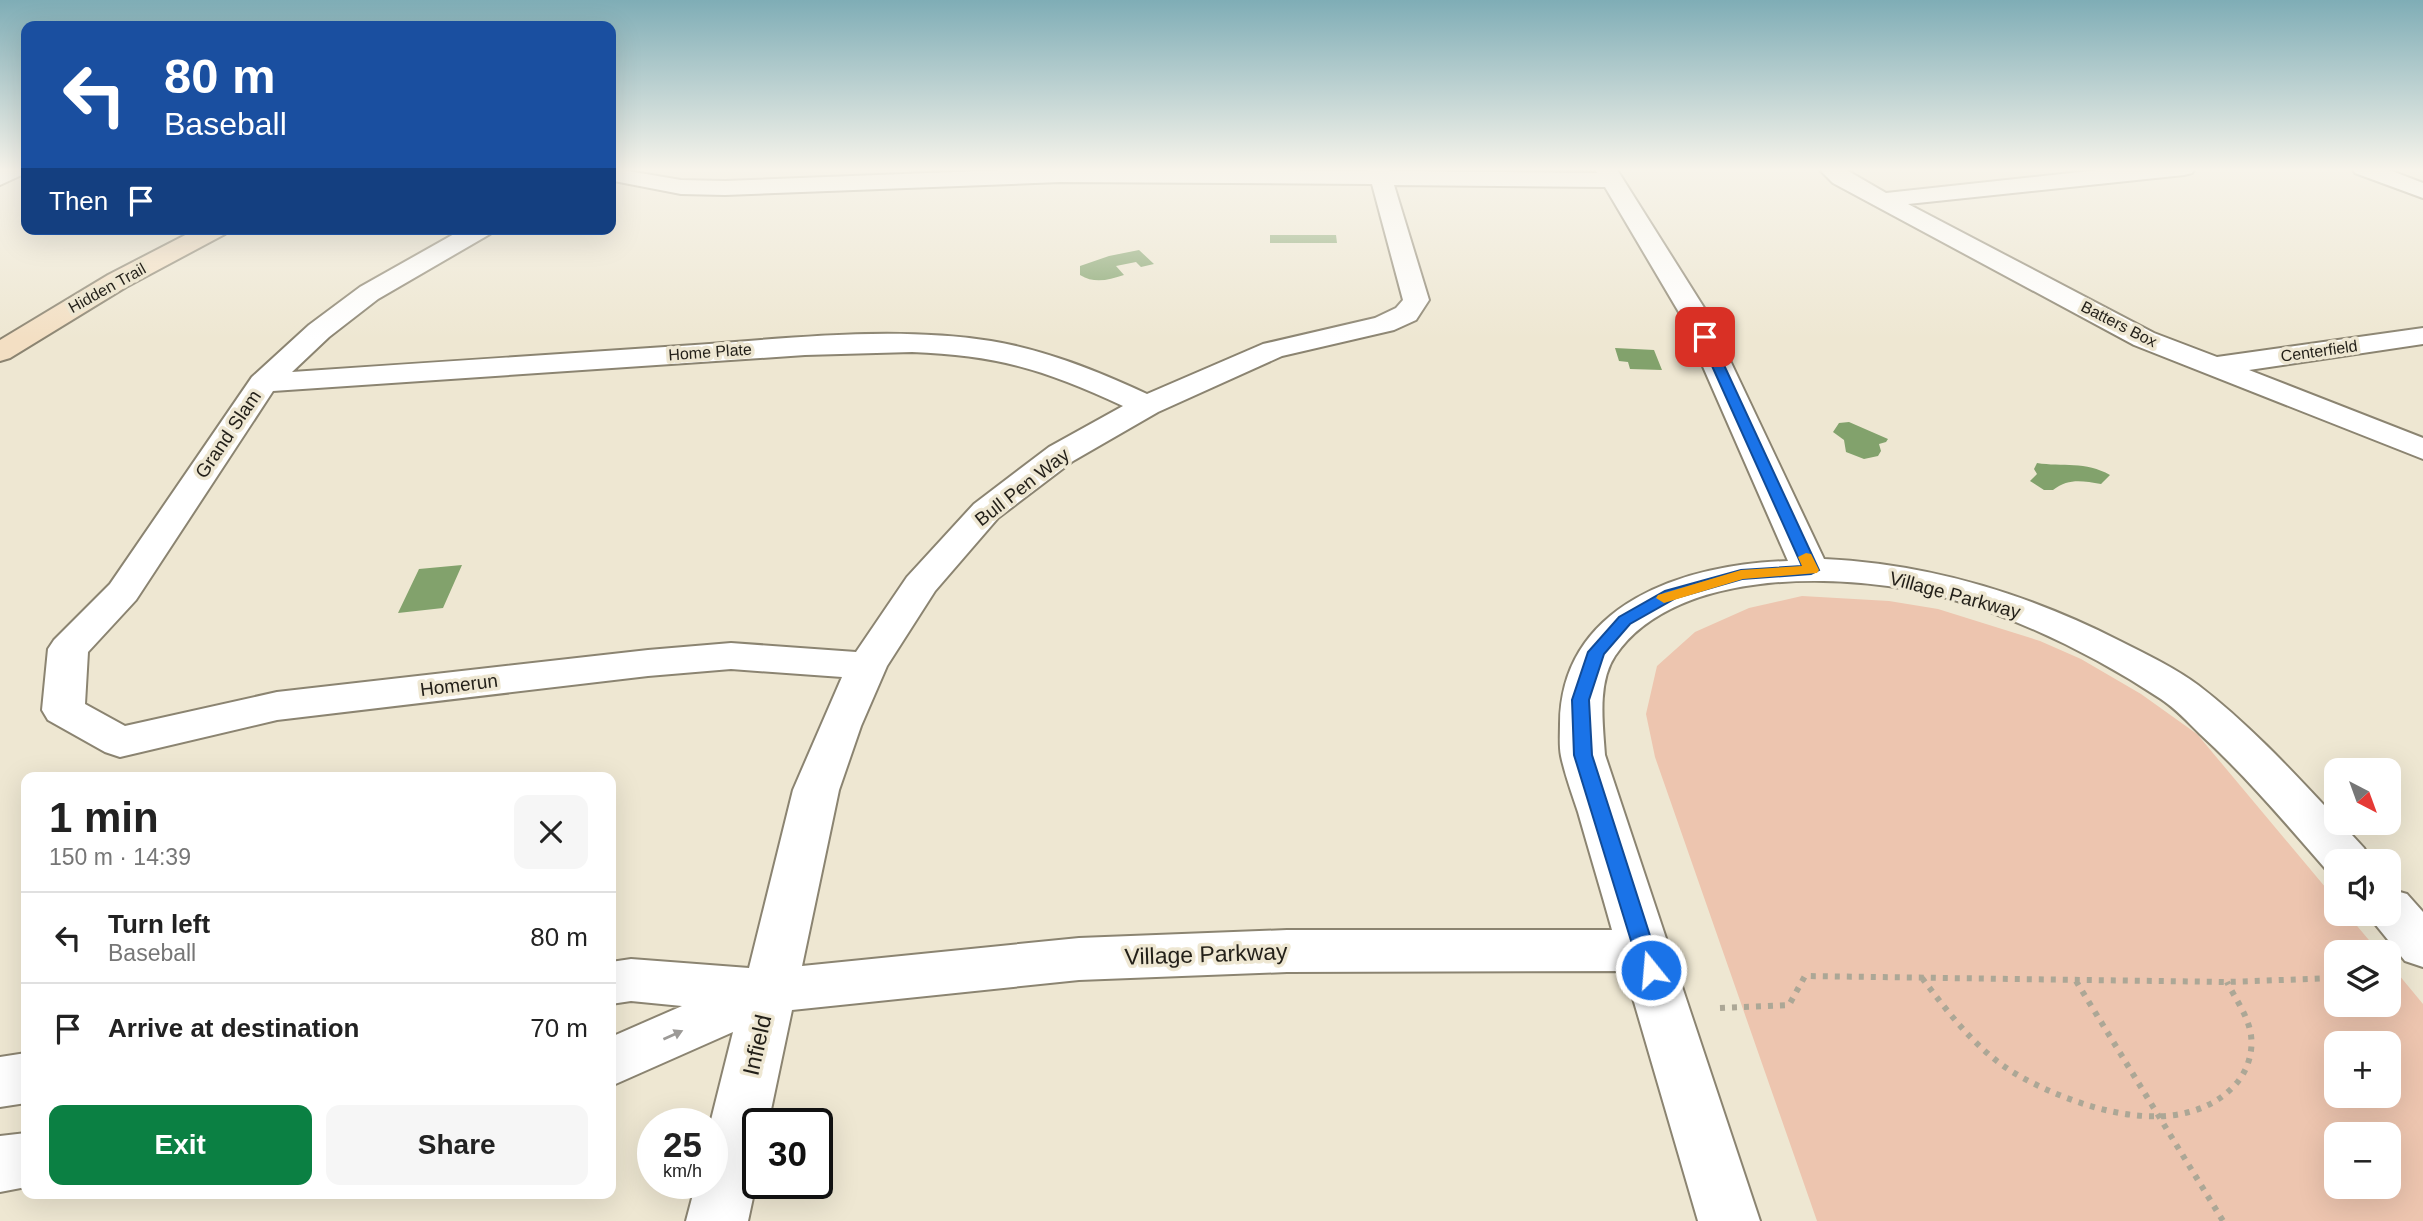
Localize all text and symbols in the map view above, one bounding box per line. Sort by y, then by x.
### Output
icon: left [49,49,140,140]
text: 80 m [164,49,276,103]
text: Baseball [164,106,287,142]
icon: arrive [122,182,160,220]
text: Then [49,186,108,216]
street label: Hidden Trail [66,260,148,316]
street label: Batters Box [2078,298,2160,350]
pin [1675,307,1735,367]
icon: arrive [1686,318,1724,356]
street label: Centerfield [2280,337,2358,365]
street label: Home Plate [668,341,752,363]
street label: Grand Slam [191,386,265,482]
street label: Bull Pen Way [971,444,1074,530]
street label: Village Parkway [1887,567,2023,623]
street label: Homerun [419,670,499,700]
north arrow [2324,758,2401,835]
map controls [2324,758,2401,1199]
text: 1 min [49,794,159,841]
button: close [514,795,588,869]
text: 150 m · 14:39 [49,844,191,870]
button: sound [2324,849,2401,926]
text: Turn left [108,909,210,939]
icon: left [49,919,87,957]
text: 80 m [530,922,588,952]
position arrow [1614,933,1688,1007]
street label: Village Parkway [1124,938,1289,970]
text: Baseball [108,940,196,966]
button: layers [2324,940,2401,1017]
icon: arrive [49,1010,87,1048]
street label: Infield [737,1012,777,1078]
text: Arrive at destination [108,1013,359,1043]
text: 70 m [530,1013,588,1043]
one-way arrow [663,1029,683,1041]
button: + [2324,1031,2401,1108]
button: Exit [49,1105,312,1185]
button: Share [326,1105,588,1185]
speed limit sign: 30 [742,1108,833,1199]
button: − [2324,1122,2401,1199]
text: 25 [663,1125,702,1164]
text: km/h [663,1161,702,1181]

